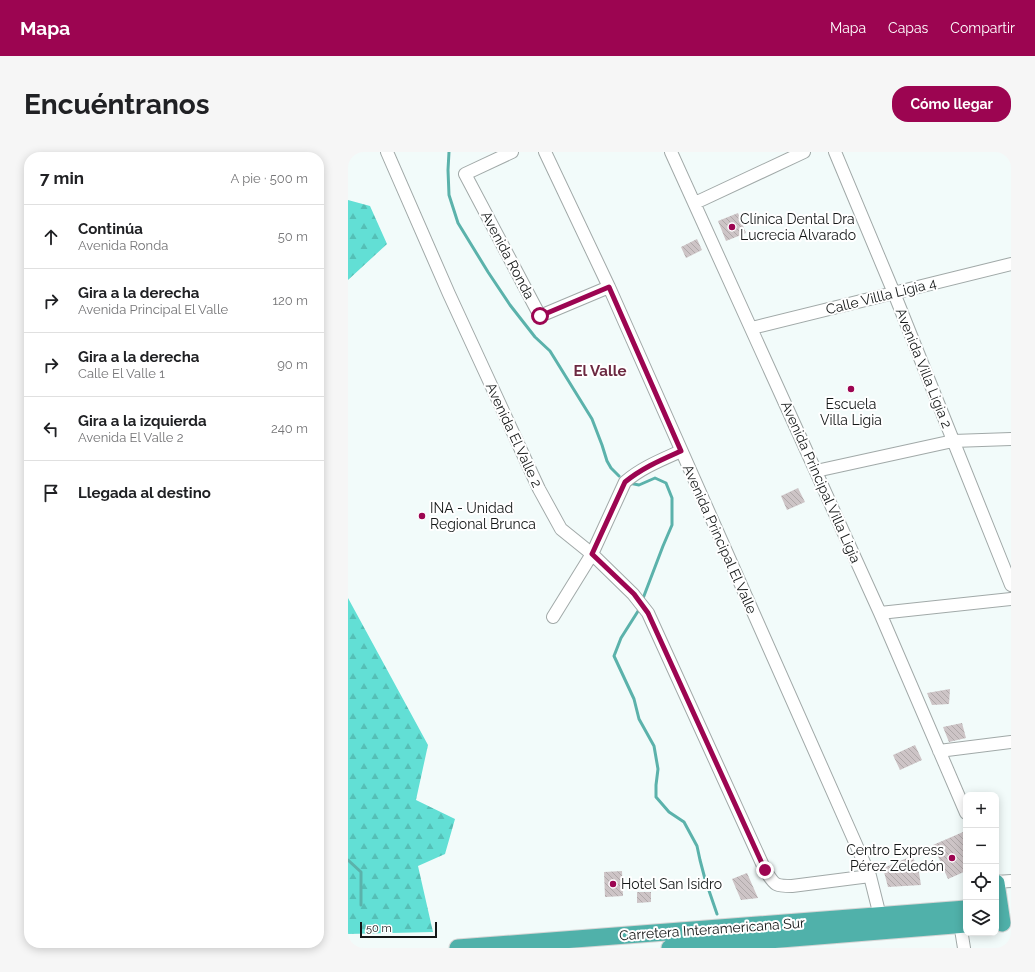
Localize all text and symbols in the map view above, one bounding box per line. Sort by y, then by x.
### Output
text: Mapa [20,17,70,39]
text: Mapa [830,20,866,36]
text: Capas [888,20,928,36]
text: Compartir [950,20,1015,36]
button: Cómo llegar [892,86,1011,122]
text: Encuéntranos [24,88,210,121]
text: 7 min [40,168,84,188]
text: A pie · 500 m [230,171,308,186]
street label: Avenida Ronda [478,208,538,302]
place label: Clínica Dental Dra Lucrecia Alvarado [740,211,856,243]
text: Continúa [78,220,143,238]
marker: Clínica Dental Dra Lucrecia Alvarado [727,222,737,232]
icon: ahead [40,226,62,248]
text: 50 m [278,229,308,244]
text: Avenida Ronda [78,238,168,253]
street label: Calle Villla Ligia 4 [824,274,938,317]
text: Gira a la derecha [78,284,199,302]
icon: right [40,290,62,312]
text: 120 m [272,293,308,308]
text: Avenida Principal El Valle [78,302,228,317]
street label: Avenida Villa Ligia 2 [893,306,955,430]
route start [531,307,549,325]
text: Gira a la derecha [78,348,199,366]
icon: right [40,354,62,376]
text: 90 m [277,357,308,372]
district label: El Valle [574,362,626,380]
text: Calle El Valle 1 [78,366,165,381]
street label: Avenida El Valle 2 [483,380,545,490]
marker: Escuela Villa Ligia [846,384,856,394]
place label: Escuela Villa Ligia [820,396,882,428]
street label: Avenida Principal Villa Ligia [778,398,864,566]
text: Gira a la izquierda [78,412,207,430]
icon: left [40,418,62,440]
text: 240 m [271,421,308,436]
text: Avenida El Valle 2 [78,430,184,445]
street label: Avenida Principal El Valle [680,462,760,616]
icon: arrive [40,482,62,504]
text: Llegada al destino [78,484,211,502]
place label: INA - Unidad Regional Brunca [430,500,536,532]
marker: INA - Unidad Regional Brunca [417,511,427,521]
map controls [963,792,999,936]
button: + [963,792,999,828]
button: − [963,828,999,864]
place label: Centro Express Pérez Zeledón [846,842,944,874]
marker: Centro Express Pérez Zeledón [947,853,957,863]
route end [756,861,774,879]
button: locate [963,864,999,900]
place label: Hotel San Isidro [621,876,722,892]
marker: Hotel San Isidro [608,879,618,889]
button: layers [963,900,999,936]
street label: Carretera Interamericana Sur [619,915,806,943]
scale bar [360,920,437,939]
text: 50 m [366,922,392,935]

